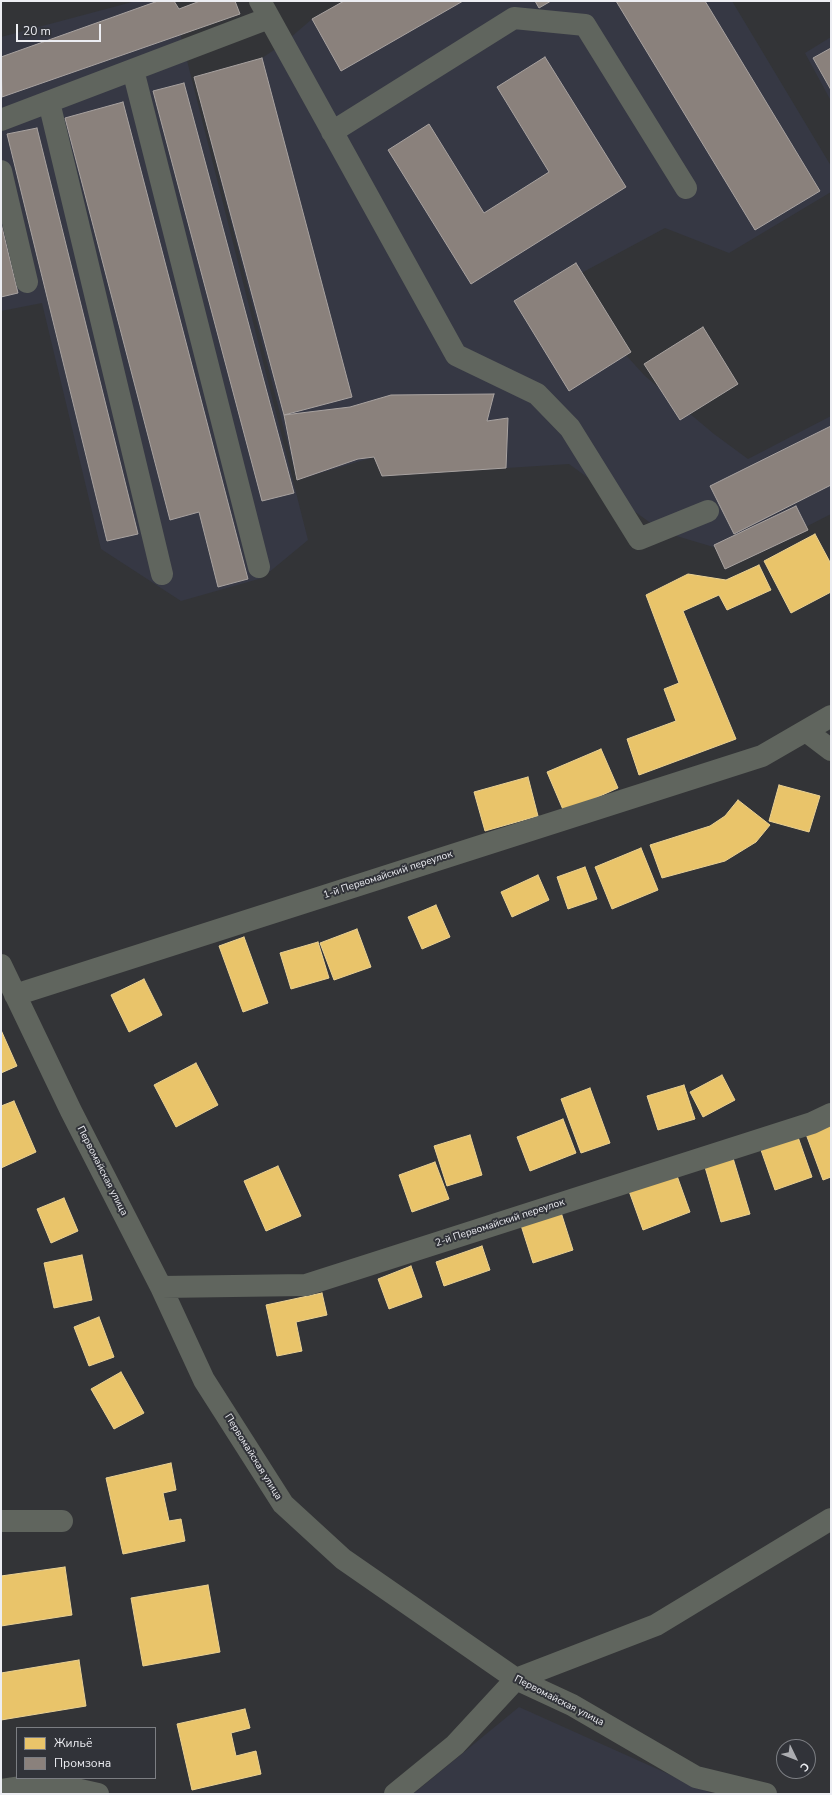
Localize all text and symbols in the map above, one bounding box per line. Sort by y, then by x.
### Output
scale bar [18,16,103,42]
text: 20 m [23,23,51,39]
street label: 1-й Первомайский переулок [322,848,454,902]
street label: Первомайская улица [74,1124,130,1218]
street label: 2-й Первомайский переулок [434,1196,566,1250]
street label: Первомайская улица [222,1412,284,1502]
street label: Первомайская улица [512,1673,606,1729]
legend [16,1727,156,1779]
text: Жильё [54,1735,92,1751]
north arrow [776,1739,816,1779]
text: Промзона [54,1755,111,1771]
text: С [796,1759,812,1775]

